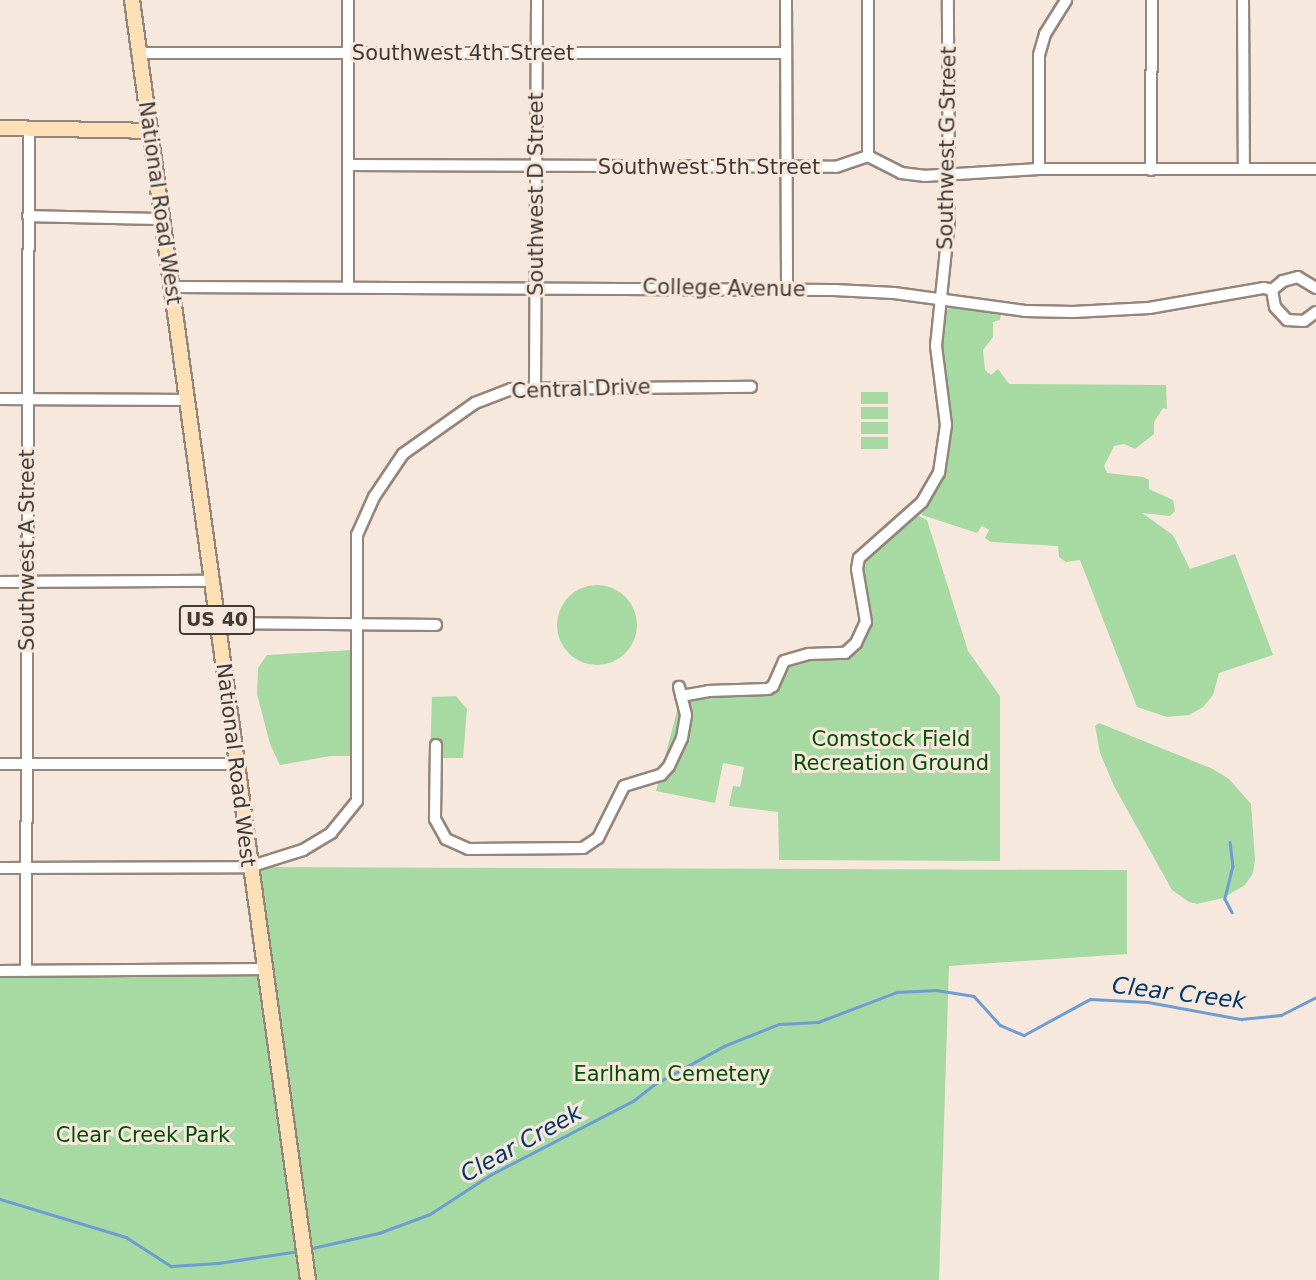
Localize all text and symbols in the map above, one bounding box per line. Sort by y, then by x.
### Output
street label: Southwest 4th Street [352,40,574,66]
street label: Southwest G Street [933,46,961,250]
street label: Southwest D Street [523,92,549,296]
street label: National Road West [133,100,187,306]
street label: Southwest 5th Street [598,154,820,180]
street label: College Avenue [642,274,806,302]
street label: Central Drive [511,374,651,404]
street label: Southwest A Street [14,449,40,651]
road number: US 40 [178,604,256,636]
street label: National Road West [211,662,261,868]
park label: Comstock Field Recreation Ground [793,726,989,776]
water label: Clear Creek [1111,971,1247,1015]
park label: Earlham Cemetery [573,1061,771,1087]
water label: Clear Creek [455,1098,587,1188]
park label: Clear Creek Park [56,1122,230,1148]

